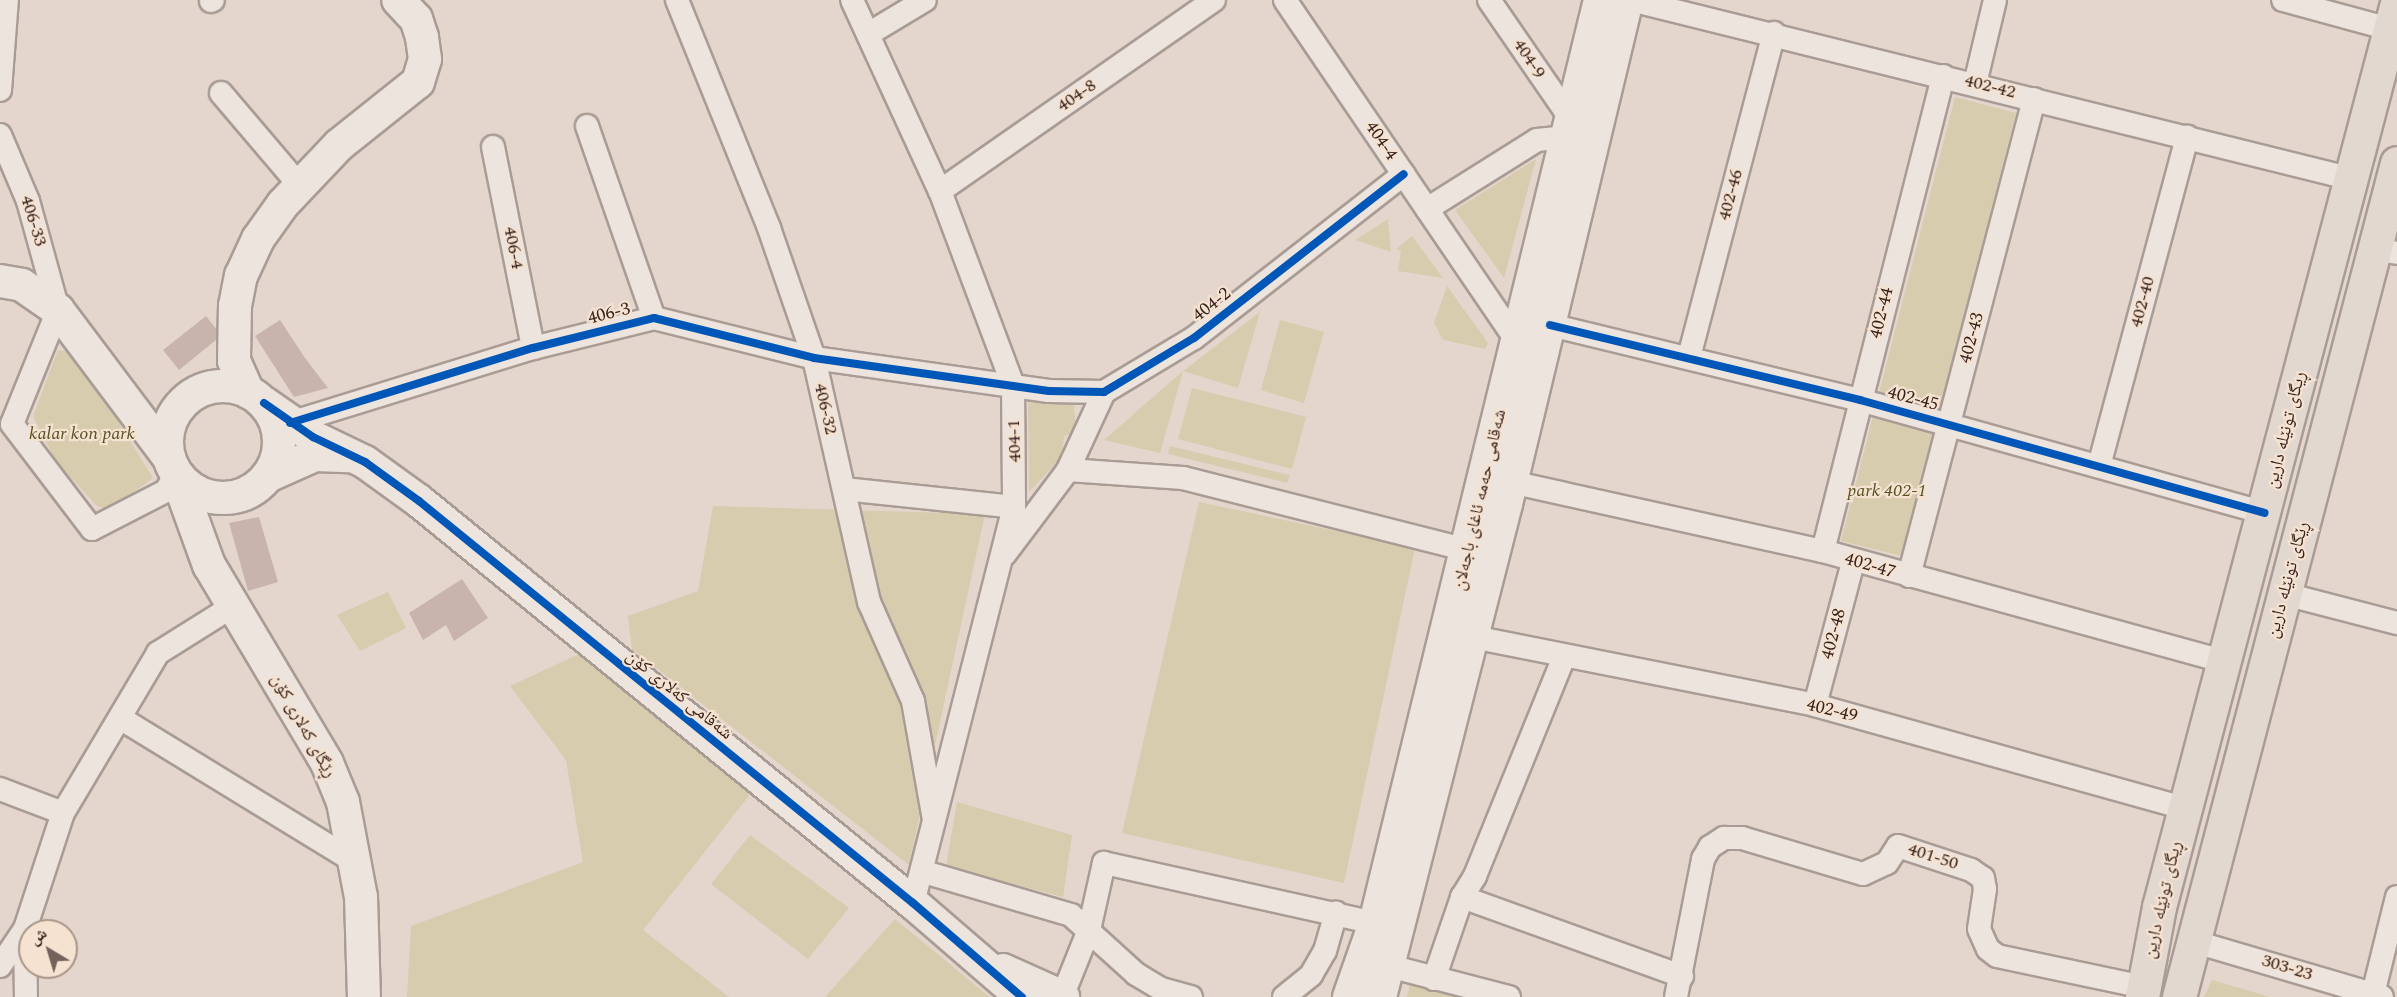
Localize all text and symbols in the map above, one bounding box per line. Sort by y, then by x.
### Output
street label: 404-9 [1508,35,1550,83]
street label: 402-42 [1962,70,2018,104]
street label: 404-8 [1053,75,1101,117]
street label: 404-4 [1360,117,1402,165]
street label: 402-46 [1714,167,1748,223]
street label: 406-33 [15,193,51,249]
street label: 406-4 [498,225,528,271]
street label: 402-40 [2126,274,2160,330]
street label: 404-2 [1189,283,1235,327]
street label: 402-44 [1865,285,1899,341]
street label: 406-3 [586,298,632,330]
street label: 402-43 [1955,310,1989,366]
street label: ڕیگای تونێلە دارین [2261,369,2311,491]
street label: 406-32 [809,381,841,437]
street label: 402-45 [1885,382,1941,416]
street label: شەقامی حەمە ئاغای باجەلان [1449,407,1511,593]
street label: 404-1 [1003,419,1027,463]
park label: kalar kon park [29,423,135,445]
park label: park 402-1 [1847,480,1927,502]
street label: ڕێگای تونێلە دارین [2262,519,2314,641]
street label: 402-47 [1842,548,1898,584]
street label: 402-48 [1817,606,1851,662]
street label: شەقامی کەلاری کۆن [621,645,737,745]
street label: ڕێگای کەلاری کۆن [266,670,340,782]
street label: 402-49 [1804,694,1860,728]
street label: 401-50 [1905,839,1961,875]
street label: ڕیگای تونێلە دارین [2139,839,2187,961]
north arrow [18,919,78,979]
text: ش [24,922,52,951]
street label: 303-23 [2259,950,2315,986]

